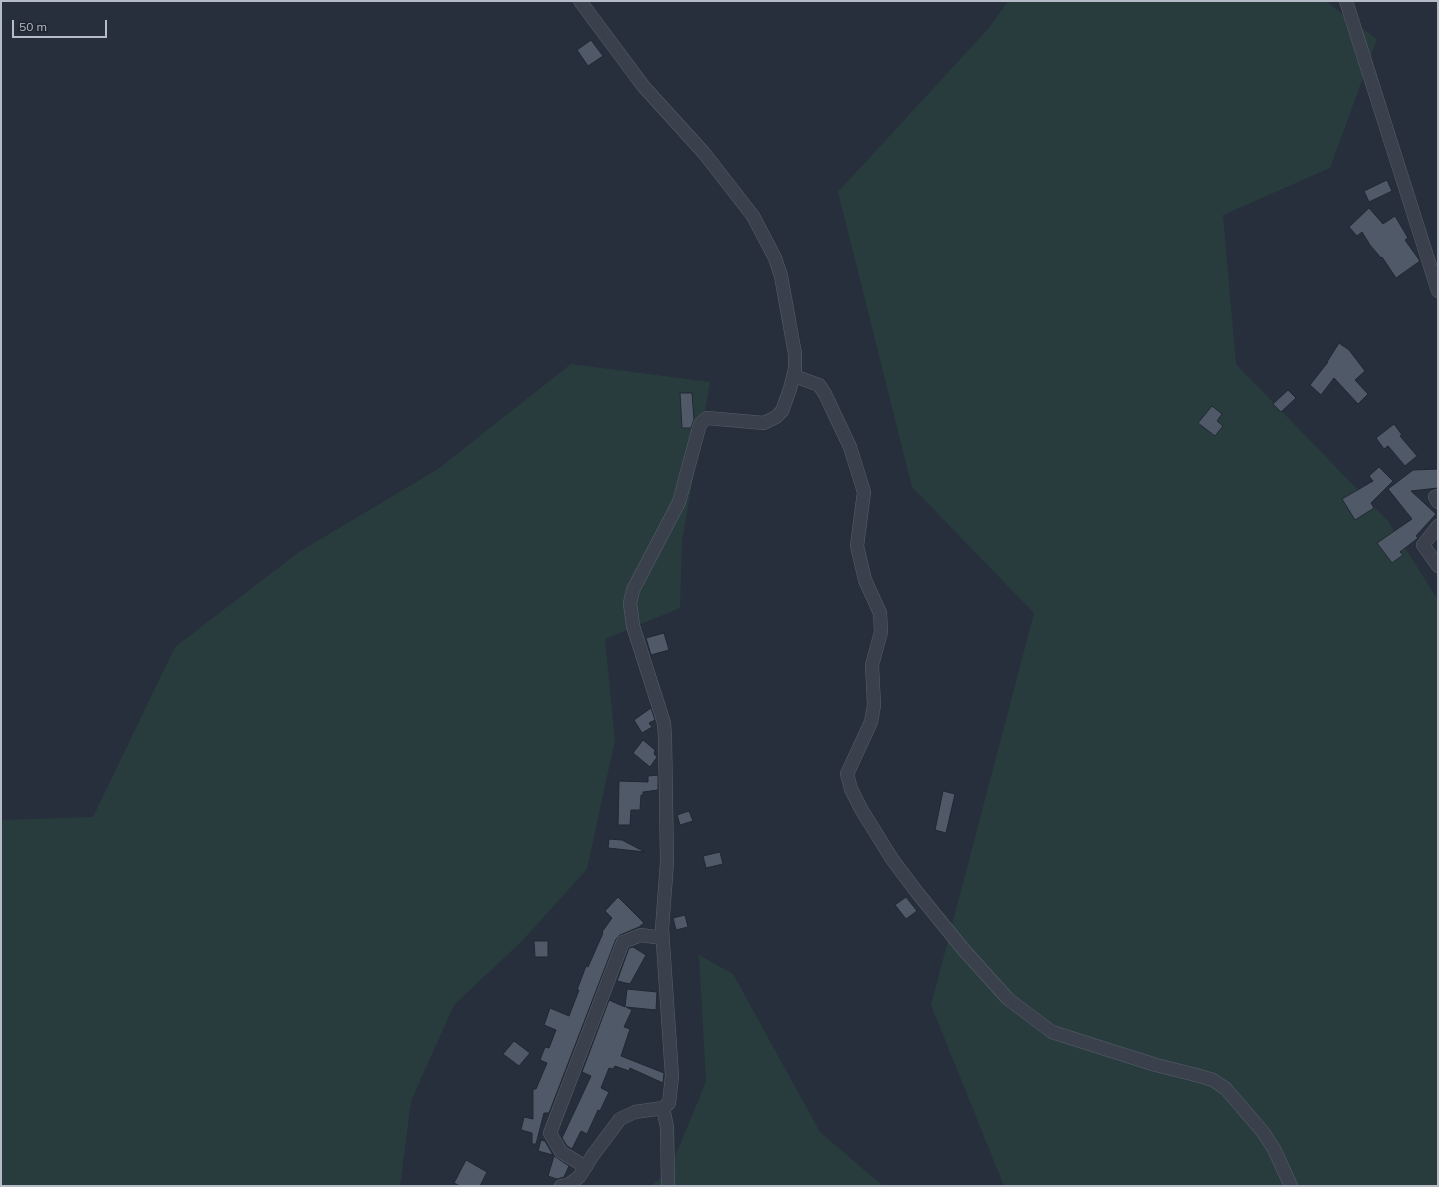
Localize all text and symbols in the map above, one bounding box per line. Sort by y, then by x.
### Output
scale bar [14,12,109,38]
text: 50 m [19,19,47,34]

